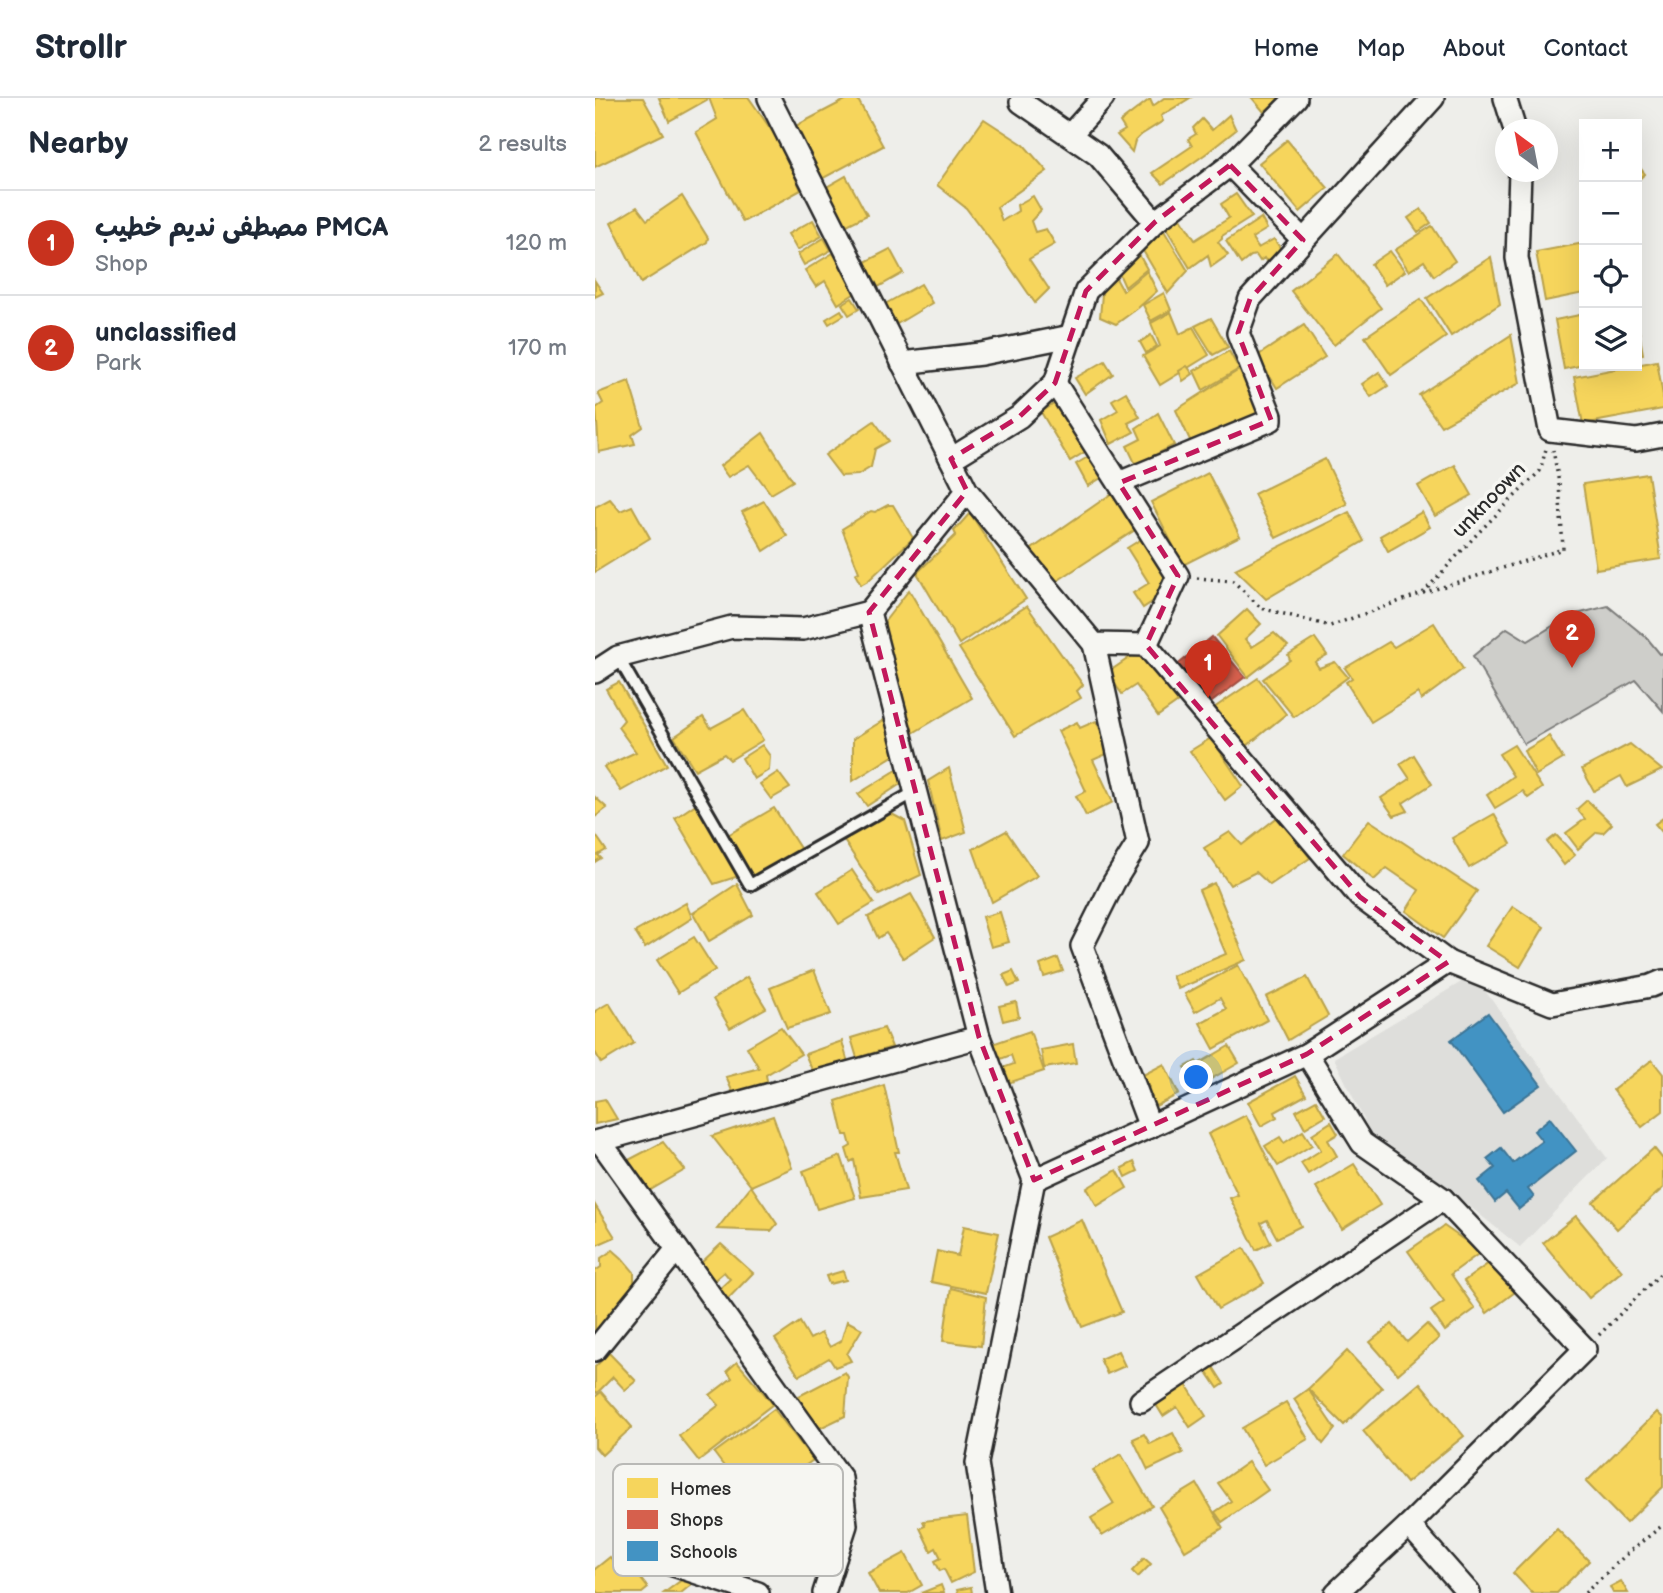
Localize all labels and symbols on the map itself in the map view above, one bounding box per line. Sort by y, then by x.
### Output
north arrow [1495,119,1558,182]
street label: unknoown [1447,457,1531,543]
pin: 2 [1549,610,1595,668]
pin: 1 [1185,640,1231,698]
your location [1179,1060,1213,1094]
legend [613,1464,843,1576]
text: Homes [670,1478,731,1501]
text: Shops [670,1509,723,1532]
text: Schools [670,1541,737,1564]

